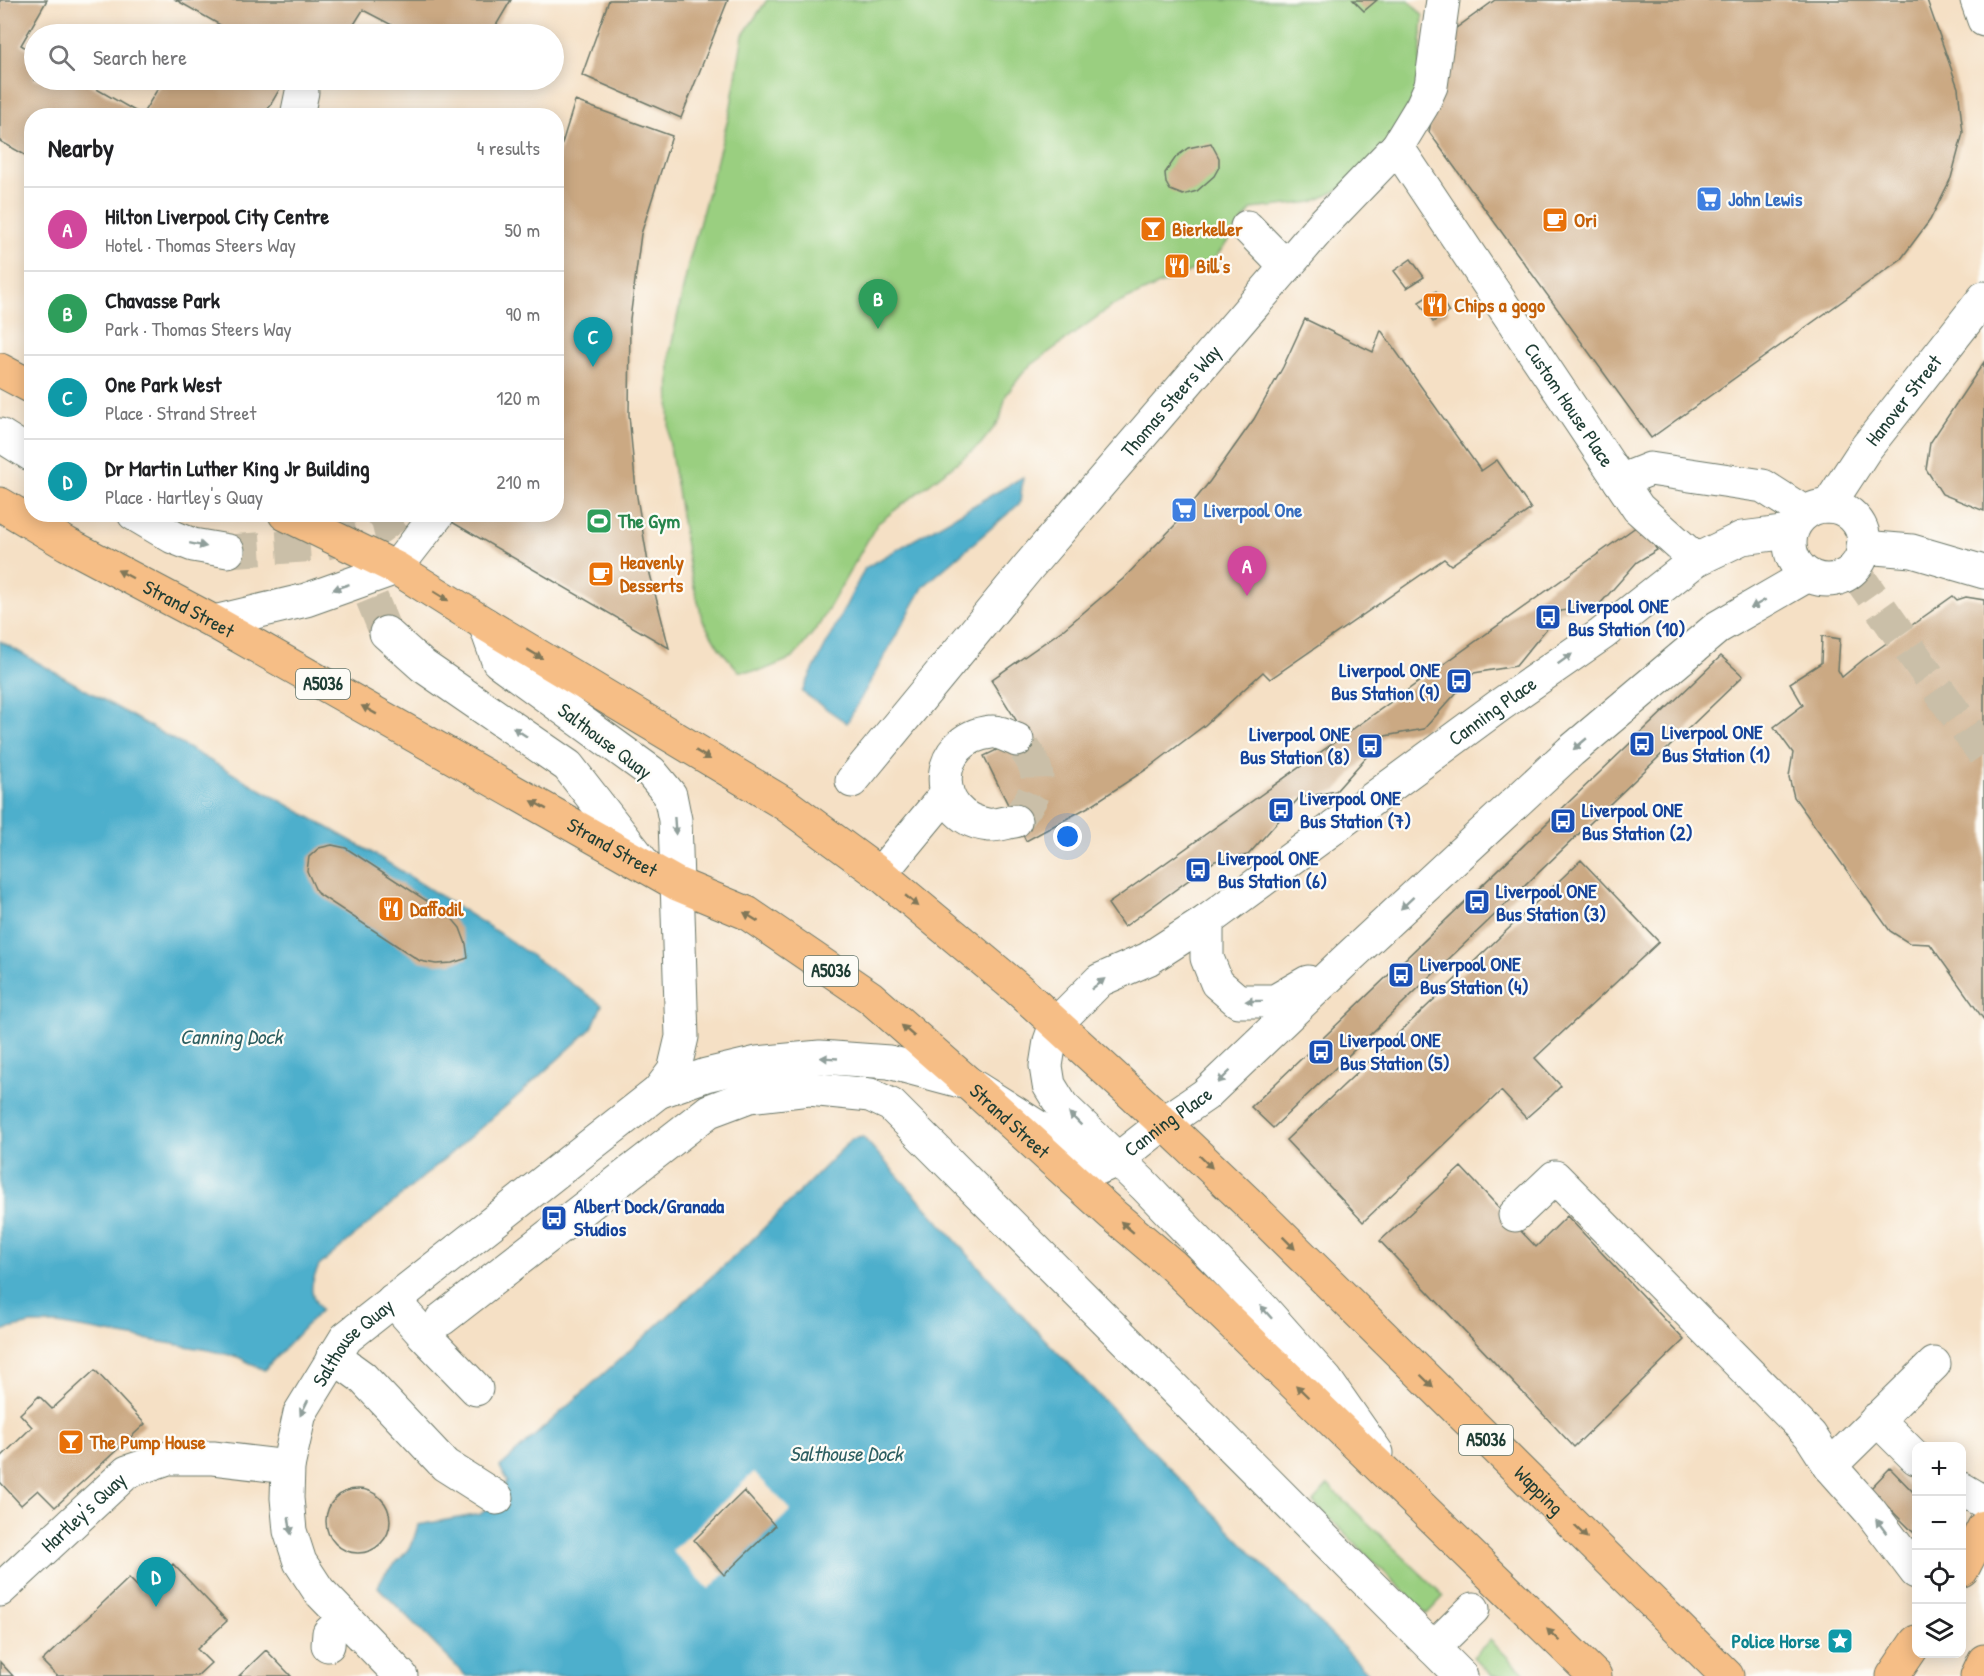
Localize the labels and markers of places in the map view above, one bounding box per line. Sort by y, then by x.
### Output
supermarket icon: John Lewis [1694,184,1724,214]
place label: John Lewis [1728,185,1803,212]
cafe icon: Ori [1540,205,1570,235]
place label: Ori [1574,206,1597,233]
bar icon: Bierkeller [1138,214,1168,244]
place label: Bierkeller [1172,215,1243,242]
restaurant icon: Bill's [1162,251,1192,281]
place label: Bill's [1196,252,1231,279]
pin: B [858,280,898,329]
restaurant icon: Chips a gogo [1420,290,1450,320]
place label: Chips a gogo [1454,291,1545,319]
pin: C [574,318,612,367]
supermarket icon: Liverpool One [1169,495,1199,525]
place label: Liverpool One [1204,496,1302,524]
sports icon: The Gym [584,506,614,536]
place label: The Gym [617,507,680,535]
pin: A [1228,546,1266,596]
place label: Heavenly Desserts [620,548,684,598]
cafe icon: Heavenly Desserts [586,559,616,589]
place label: Liverpool ONE Bus Station (10) [1568,592,1686,642]
bus stop icon: Liverpool ONE Bus Station (10) [1533,602,1563,632]
place label: Liverpool ONE Bus Station (9) [1331,656,1440,706]
bus stop icon: Liverpool ONE Bus Station (9) [1444,666,1474,696]
place label: Liverpool ONE Bus Station (1) [1662,718,1771,768]
place label: Liverpool ONE Bus Station (8) [1240,720,1350,770]
bus stop icon: Liverpool ONE Bus Station (1) [1627,729,1657,759]
bus stop icon: Liverpool ONE Bus Station (8) [1355,731,1385,761]
place label: Liverpool ONE Bus Station (7) [1300,784,1411,834]
bus stop icon: Liverpool ONE Bus Station (7) [1266,795,1296,825]
place label: Liverpool ONE Bus Station (2) [1582,796,1693,846]
bus stop icon: Liverpool ONE Bus Station (2) [1548,806,1578,836]
place label: Liverpool ONE Bus Station (6) [1218,844,1327,894]
bus stop icon: Liverpool ONE Bus Station (6) [1183,855,1213,885]
place label: Liverpool ONE Bus Station (3) [1496,877,1606,927]
bus stop icon: Liverpool ONE Bus Station (3) [1462,887,1492,917]
restaurant icon: Daffodil [376,894,406,924]
place label: Daffodil [410,895,464,922]
place label: Liverpool ONE Bus Station (4) [1420,950,1529,1000]
bus stop icon: Liverpool ONE Bus Station (4) [1386,960,1416,990]
place label: Liverpool ONE Bus Station (5) [1340,1026,1450,1076]
bus stop icon: Liverpool ONE Bus Station (5) [1306,1037,1336,1067]
place label: Albert Dock/Granada Studios [574,1192,724,1242]
bus stop icon: Albert Dock/Granada Studios [539,1203,569,1233]
bar icon: The Pump House [56,1427,86,1457]
place label: The Pump House [89,1428,206,1456]
pin: D [136,1558,176,1607]
place icon: Police Horse [1825,1626,1855,1656]
place label: Police Horse [1731,1627,1820,1654]

